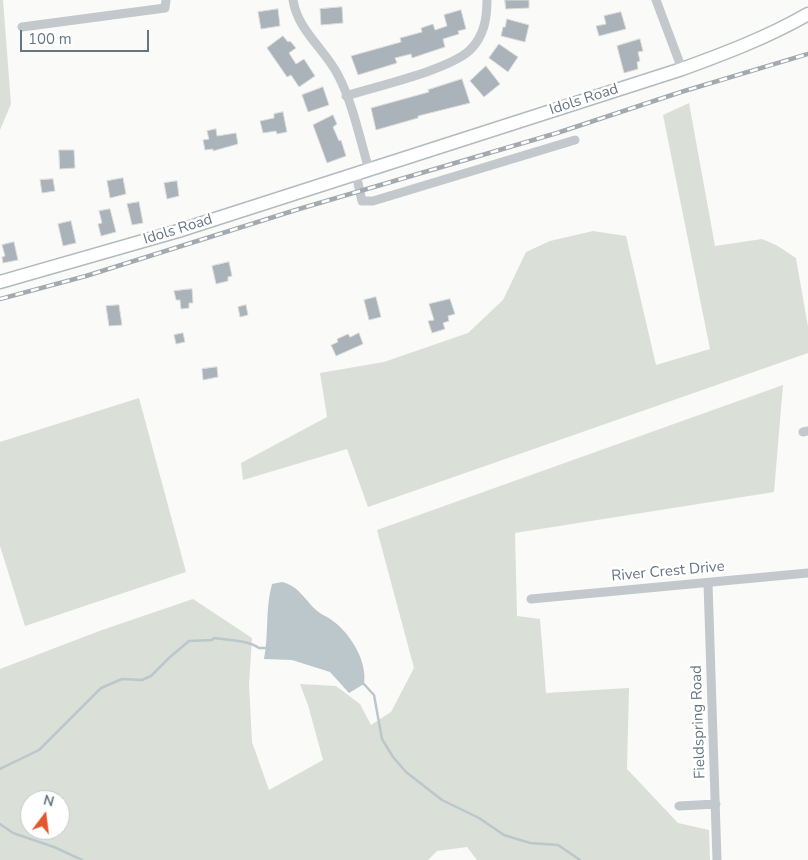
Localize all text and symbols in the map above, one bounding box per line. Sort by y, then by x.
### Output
scale bar [22,20,151,52]
text: 100 m [28,29,72,49]
street label: Idols Road [547,80,621,120]
street label: Idols Road [141,211,215,249]
street label: River Crest Drive [611,558,725,586]
street label: Fieldspring Road [688,665,710,779]
north arrow [20,790,70,840]
text: N [41,790,56,812]

